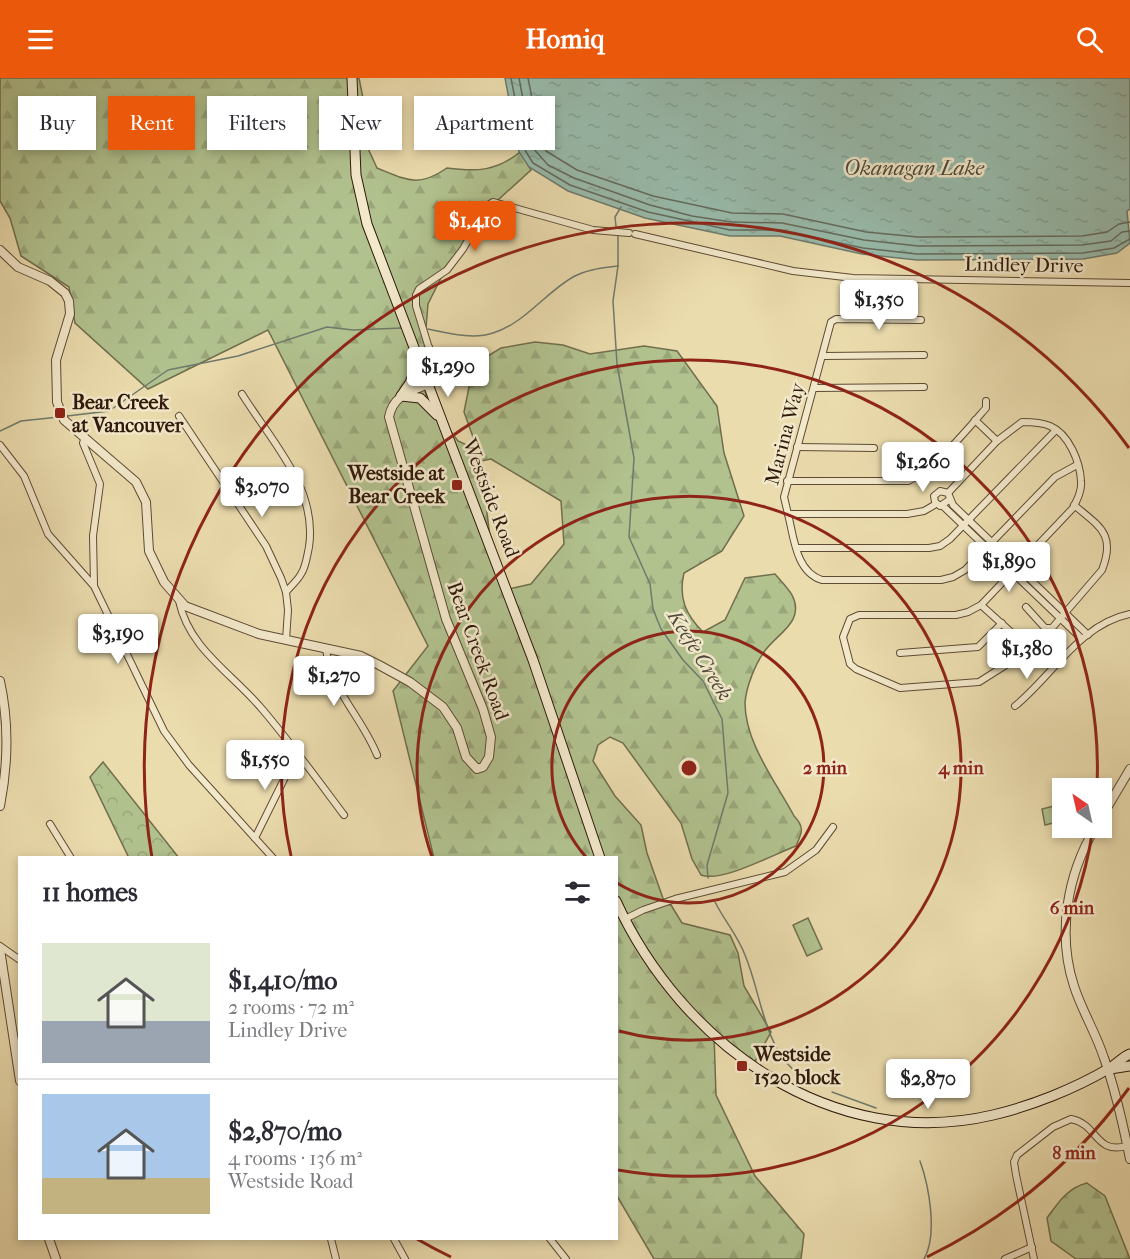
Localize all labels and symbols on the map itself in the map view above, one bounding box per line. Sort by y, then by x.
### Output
water label: Okanagan Lake [844,156,984,180]
pin: $1,410 [426,201,524,252]
street label: Lindley Drive [964,252,1084,278]
pin: $1,350 [830,280,928,331]
pin: $1,290 [399,347,497,398]
street label: Marina Way [760,379,810,488]
place label: Bear Creek at Vancouver [72,391,184,437]
marker: Bear Creek at Vancouver [53,406,67,420]
street label: Westside Road [457,434,525,562]
pin: $1,260 [874,442,972,493]
place label: Westside at Bear Creek [347,462,446,508]
pin: $3,070 [213,467,311,518]
marker: Westside at Bear Creek [450,478,464,492]
pin: $1,890 [960,542,1058,593]
street label: Bear Creek Road [442,579,514,724]
water label: Keefe Creek [662,604,737,705]
pin: $3,190 [69,614,167,665]
pin: $1,380 [978,629,1076,680]
pin: $1,270 [285,656,383,707]
pin: $1,550 [216,740,314,791]
centre of rings [679,758,699,778]
text: 2 min [803,758,847,779]
text: 4 min [937,758,984,779]
north arrow [1052,778,1112,838]
text: 6 min [1050,898,1095,919]
place label: Westside 1520 block [753,1043,841,1089]
marker: Westside 1520 block [735,1059,749,1073]
pin: $2,870 [879,1059,977,1110]
text: 8 min [1052,1143,1096,1164]

